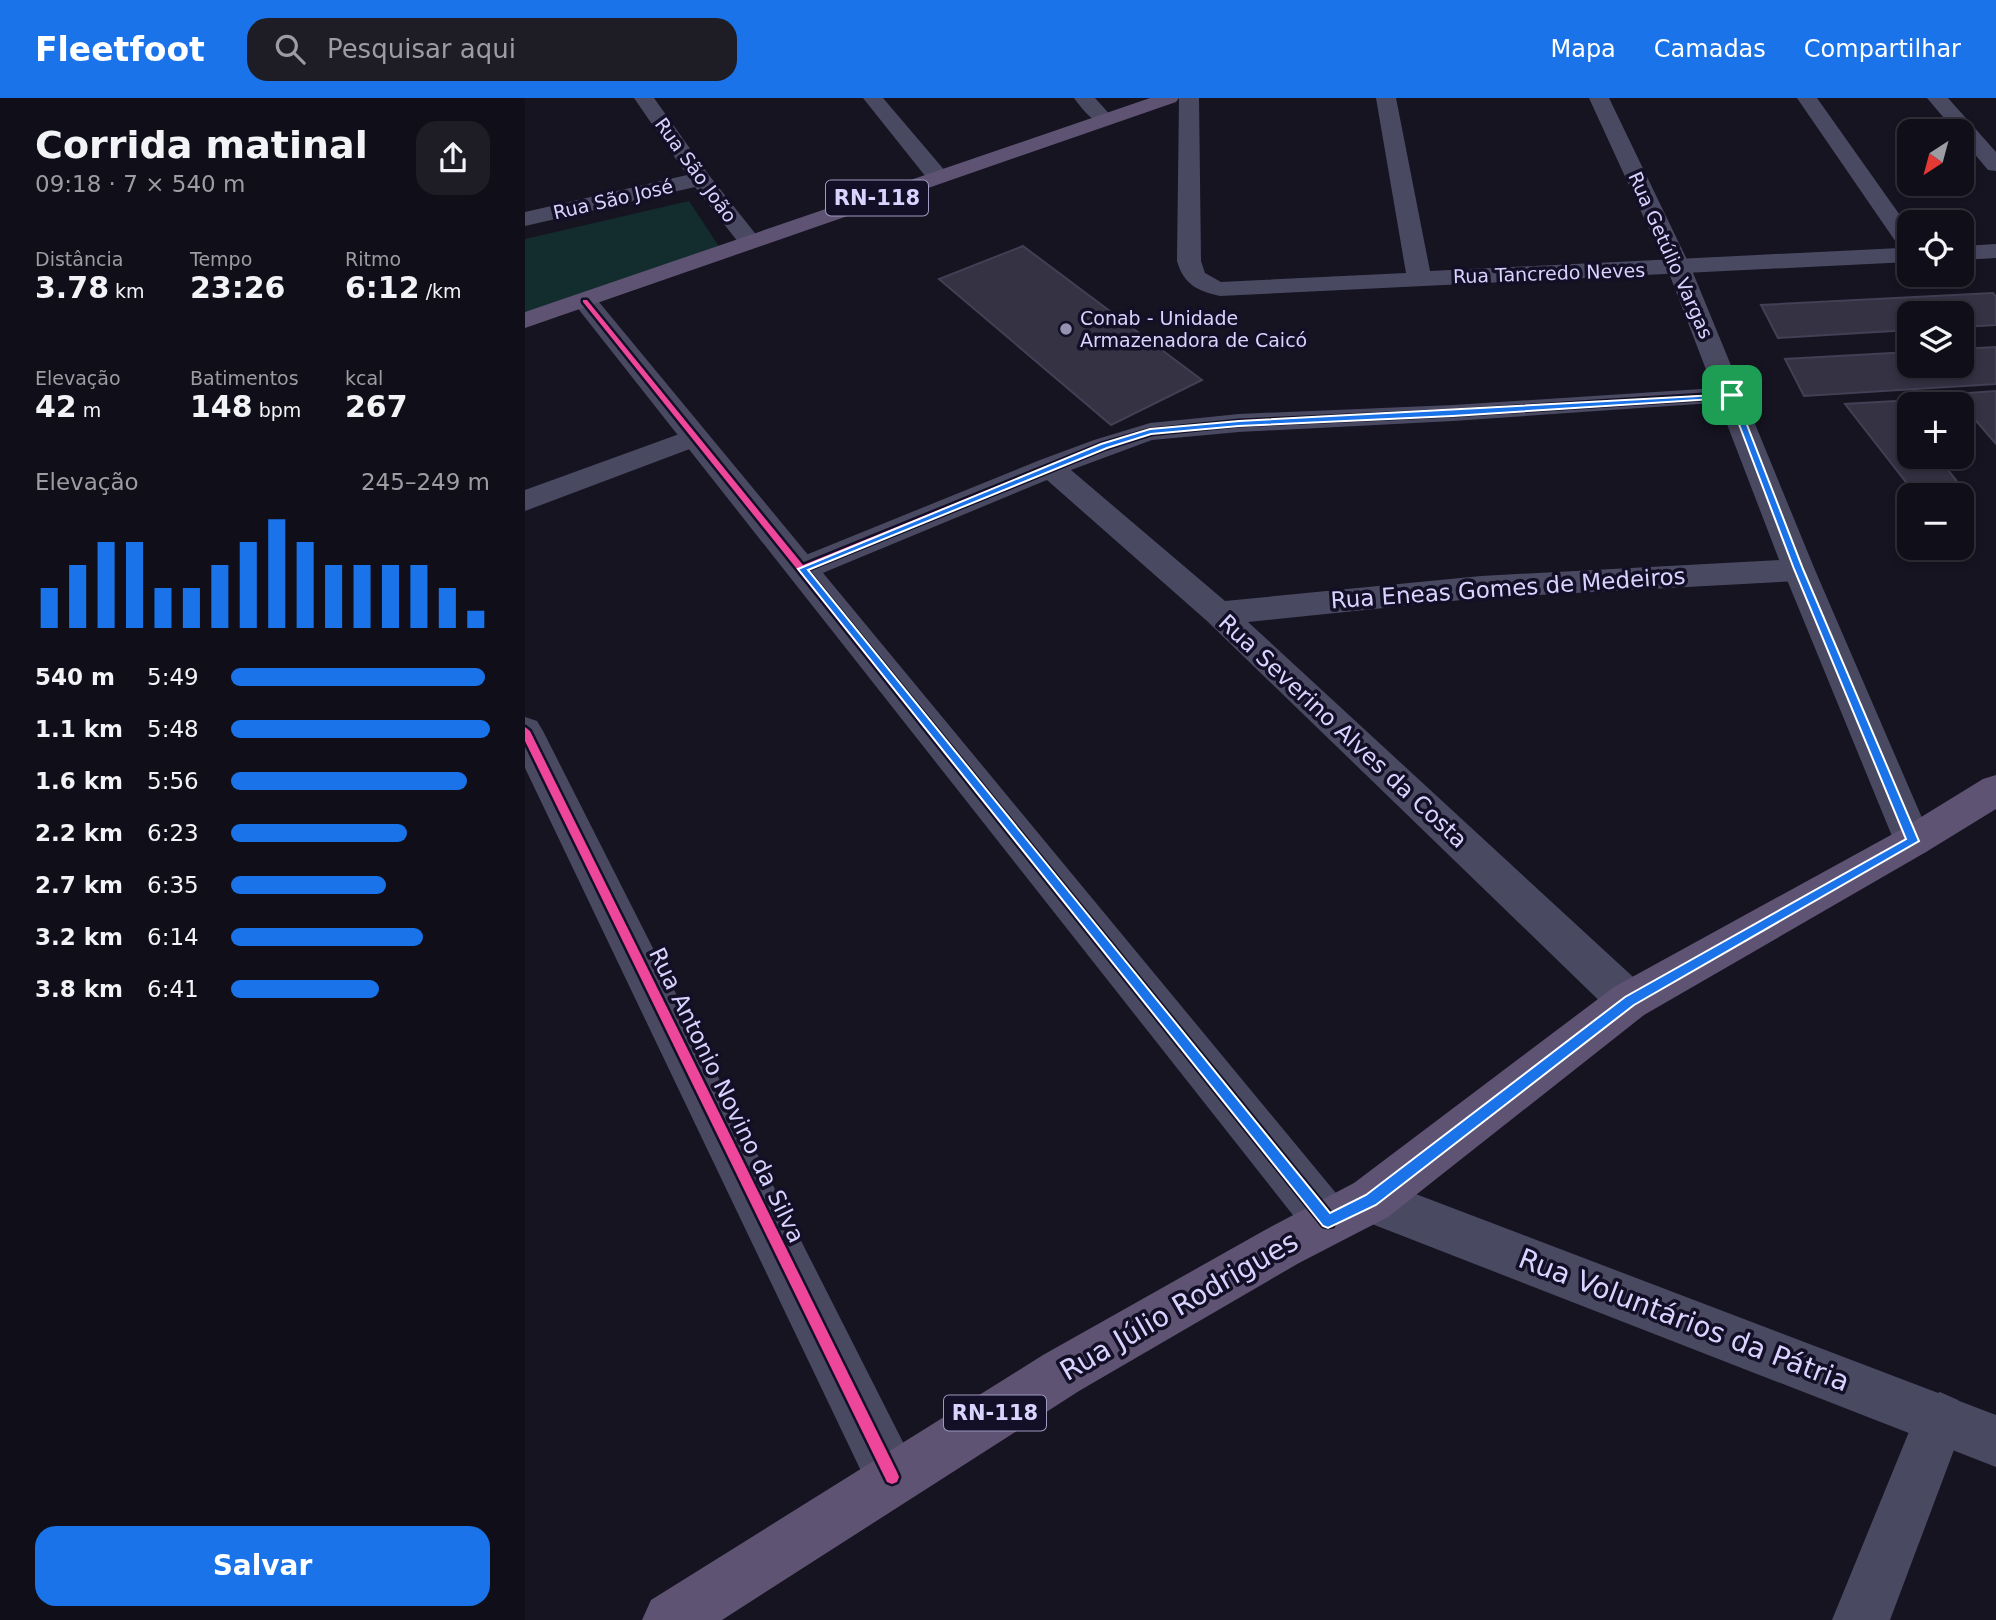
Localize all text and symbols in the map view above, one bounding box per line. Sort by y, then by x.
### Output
search box [247,18,737,81]
text: Fleetfoot [35,30,205,69]
icon: search [271,30,309,68]
text: Pesquisar aqui [327,34,516,64]
text: Mapa [1550,35,1616,63]
text: Camadas [1654,35,1766,63]
text: Compartilhar [1804,35,1961,63]
street label: Rua São João [651,113,741,227]
north arrow [1897,119,1974,196]
map controls [1897,119,1974,560]
button: share [416,121,490,195]
text: Corrida matinal [35,123,368,167]
street label: Rua Getúlio Vargas [1624,168,1718,342]
text: 09:18 · 7 × 540 m [35,171,245,197]
street label: Rua São José [551,175,675,223]
road number: RN-118 [826,180,928,216]
button: locate [1897,210,1974,287]
text: Distância [35,248,123,270]
text: Tempo [190,248,252,270]
text: Ritmo [345,248,401,270]
street label: Rua Tancredo Neves [1453,259,1645,287]
text: 3.78 [35,270,109,305]
text: 23:26 [190,270,286,305]
text: 6:12 [345,270,420,305]
text: km [109,280,145,302]
text: /km [420,280,462,302]
button: layers [1897,301,1974,378]
place label: Conab - Unidade Armazenadora de Caicó [1080,307,1307,351]
marker: Conab - Unidade Armazenadora de Caicó [1058,321,1074,337]
pin [1702,365,1762,425]
text: Elevação [35,367,121,389]
text: Batimentos [190,367,299,389]
text: kcal [345,367,383,389]
icon: arrive [1713,376,1751,414]
text: 42 [35,389,77,424]
text: 148 [190,389,253,424]
text: 267 [345,389,408,424]
button: + [1897,392,1974,469]
text: m [77,399,101,421]
text: bpm [253,399,301,421]
text: Elevação [35,469,139,495]
text: 245–249 m [361,469,490,495]
button: − [1897,483,1974,560]
street label: Rua Eneas Gomes de Medeiros [1330,563,1686,613]
street label: Rua Severino Alves da Costa [1214,609,1472,853]
text: 540 m [35,664,115,690]
text: 5:49 [147,664,199,690]
text: 1.1 km [35,716,123,742]
text: 5:48 [147,716,199,742]
text: 1.6 km [35,768,123,794]
text: 5:56 [147,768,199,794]
text: 2.2 km [35,820,123,846]
text: 6:23 [147,820,199,846]
text: 2.7 km [35,872,123,898]
text: 6:35 [147,872,199,898]
text: 3.2 km [35,924,123,950]
text: 6:14 [147,924,199,950]
street label: Rua Antonio Novino da Silva [644,943,810,1247]
text: 3.8 km [35,976,123,1002]
text: 6:41 [147,976,199,1002]
street label: Rua Júlio Rodrigues [1054,1224,1304,1388]
street label: Rua Voluntários da Pátria [1514,1242,1854,1398]
road number: RN-118 [944,1396,1046,1430]
button: Salvar [35,1526,490,1606]

